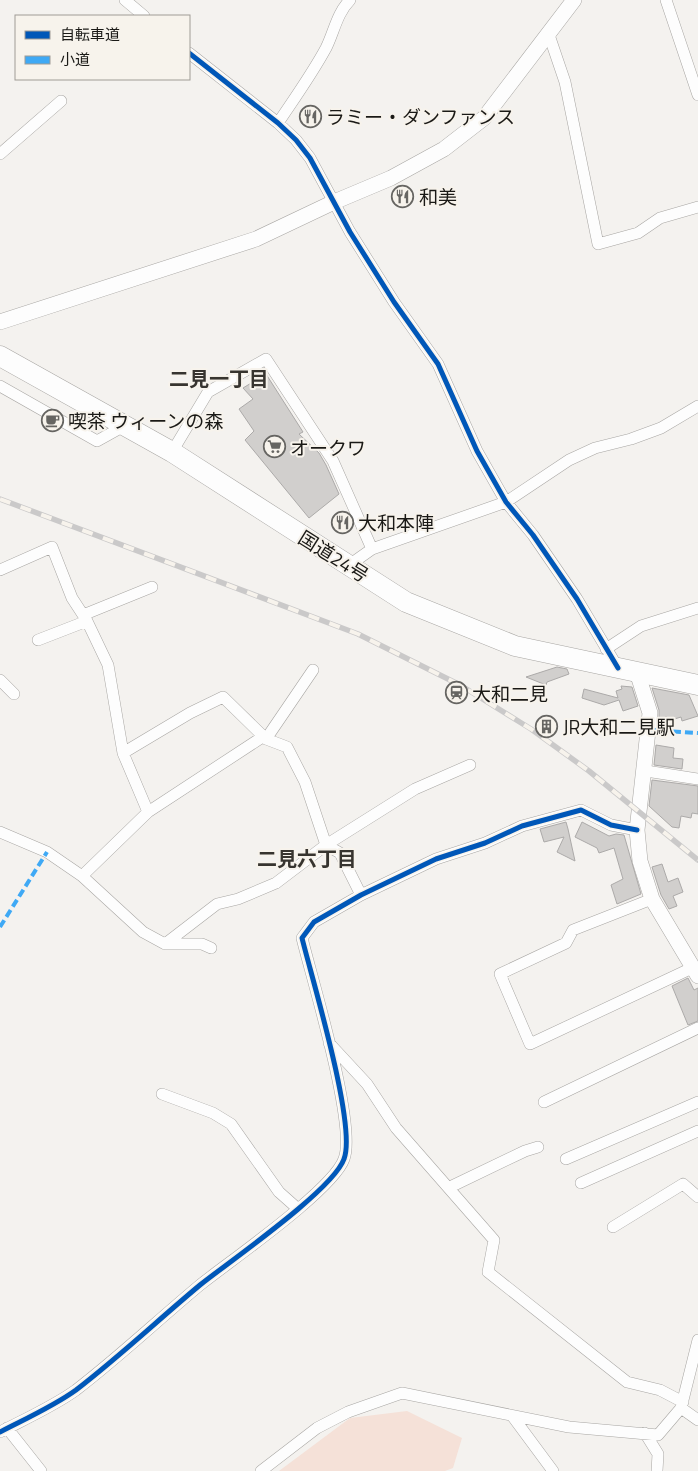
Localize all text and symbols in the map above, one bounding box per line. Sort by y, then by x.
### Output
legend [15,15,190,80]
text: 自転車道 [60,23,120,46]
text: 小道 [60,48,90,71]
place label: ラミー・ダンファンス [326,102,515,131]
restaurant icon: ラミー・ダンファンス [298,104,322,128]
place label: 和美 [419,182,457,211]
restaurant icon: 和美 [391,184,415,208]
district label: 二見一丁目 [169,363,269,394]
place label: 喫茶 ウィーンの森 [68,406,223,435]
cafe icon: 喫茶 ウィーンの森 [40,408,64,432]
place label: オークワ [290,433,366,462]
supermarket icon: オークワ [262,435,286,459]
place label: 大和本陣 [358,508,434,537]
restaurant icon: 大和本陣 [330,510,354,534]
street label: 国道24号 [293,523,375,589]
place label: 大和二見 [472,679,548,708]
station icon: 大和二見 [444,681,468,705]
place label: JR大和二見駅 [563,712,675,741]
building icon: JR大和二見駅 [535,714,559,738]
district label: 二見六丁目 [257,843,357,874]

